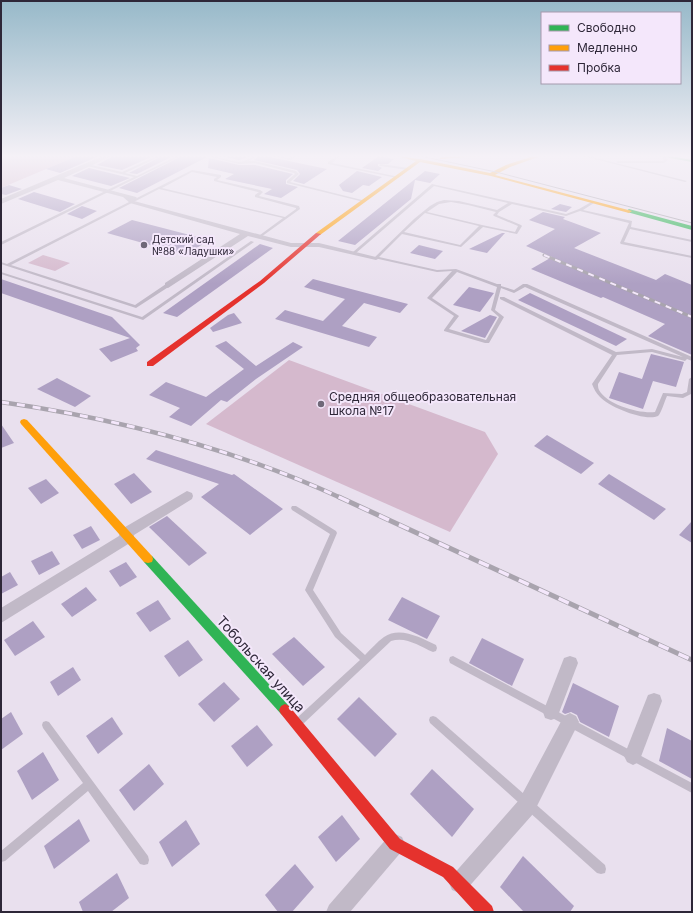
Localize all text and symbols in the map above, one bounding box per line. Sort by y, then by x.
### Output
legend [541,12,681,84]
text: Свободно [577,20,636,35]
text: Медленно [577,40,638,55]
text: Пробка [577,60,621,75]
place label: Детский сад №88 «Ладушки» [152,233,234,257]
marker: Детский сад №88 «Ладушки» [139,240,149,250]
place label: Средняя общеобразовательная школа №17 [329,389,516,418]
marker: Средняя общеобразовательная школа №17 [316,399,326,409]
street label: Тобольская улица [214,612,309,715]

